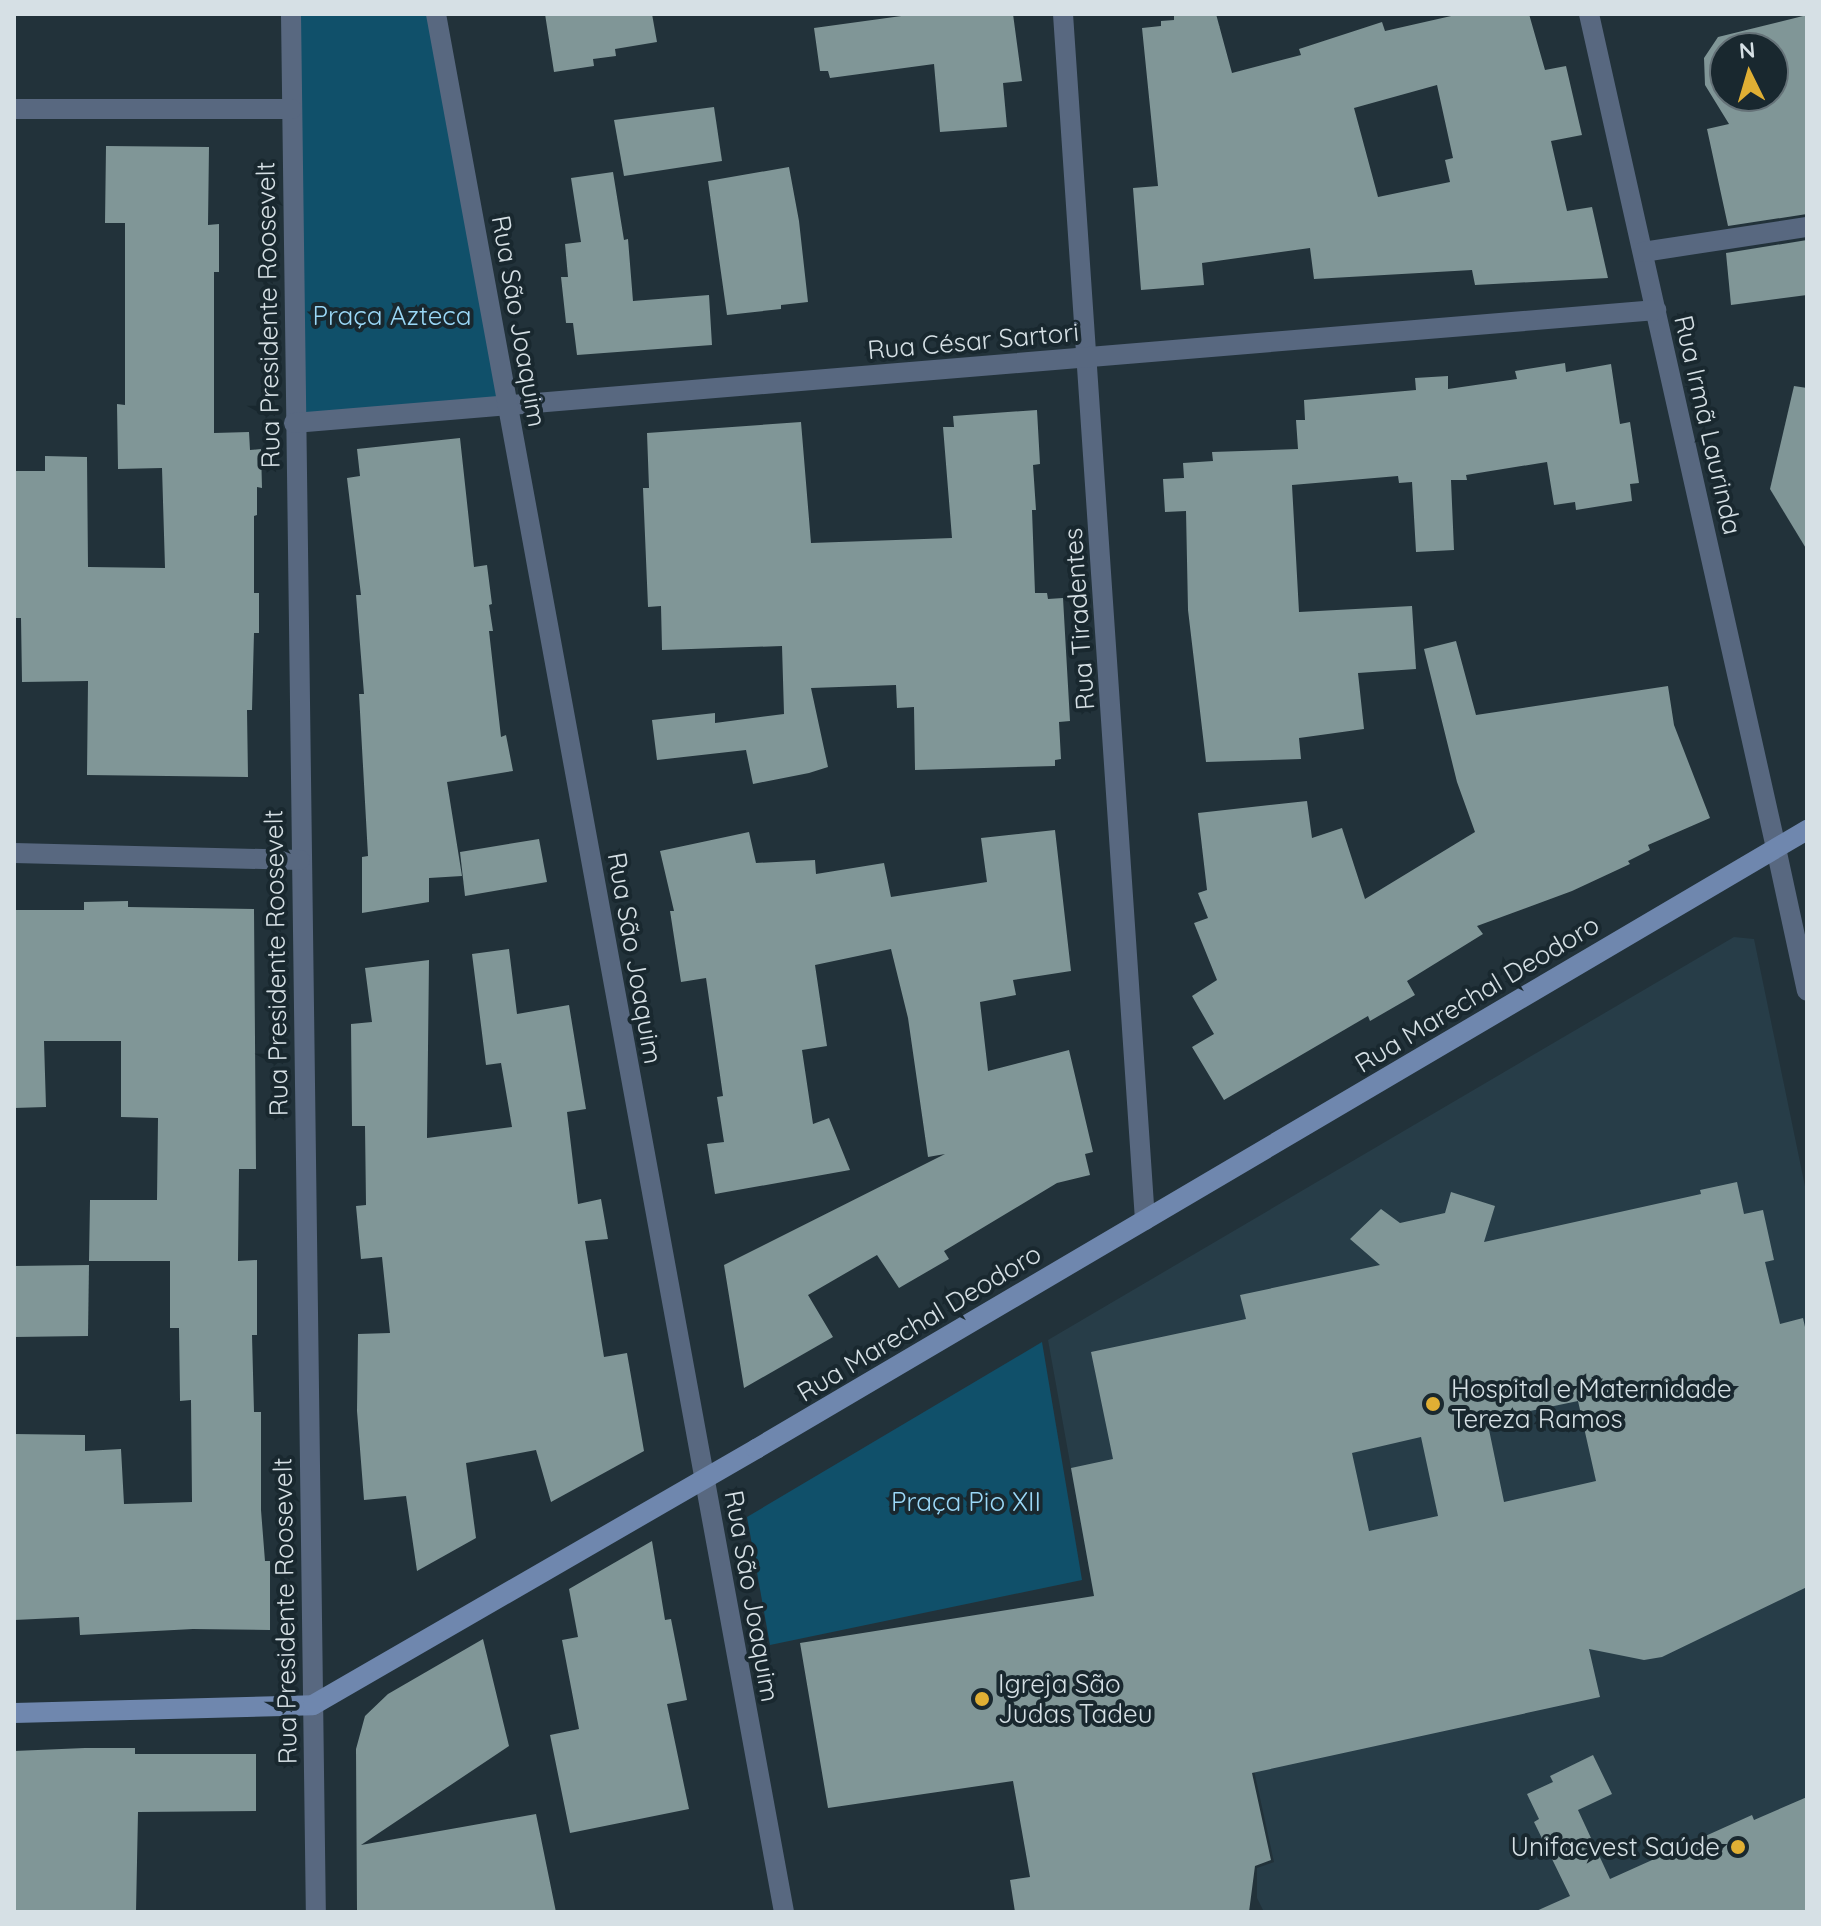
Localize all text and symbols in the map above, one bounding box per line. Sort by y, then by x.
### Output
north arrow [1709,32,1789,112]
text: N [1738,35,1756,65]
street label: Rua Presidente Roosevelt [250,161,286,469]
street label: Rua São Joaquim [485,213,553,429]
park label: Praça Azteca [312,300,472,332]
street label: Rua Irmã Laurinda [1668,312,1748,538]
street label: Rua César Sartori [866,316,1080,366]
street label: Rua Tiradentes [1057,527,1101,711]
street label: Rua Presidente Roosevelt [258,809,294,1117]
street label: Rua São Joaquim [601,850,669,1066]
street label: Rua Marechal Deodoro [1349,909,1605,1079]
street label: Rua Marechal Deodoro [791,1238,1047,1408]
place label: Hospital e Maternidade Tereza Ramos [1451,1373,1732,1434]
marker: Hospital e Maternidade Tereza Ramos [1422,1393,1444,1415]
street label: Rua Presidente Roosevelt [267,1457,303,1765]
park label: Praça Pio XII [891,1486,1041,1518]
street label: Rua São Joaquim [718,1488,786,1704]
place label: Igreja São Judas Tadeu [998,1668,1153,1730]
marker: Igreja São Judas Tadeu [973,1690,991,1708]
place label: Unifacvest Saúde [1511,1831,1720,1863]
marker: Unifacvest Saúde [1727,1836,1749,1858]

